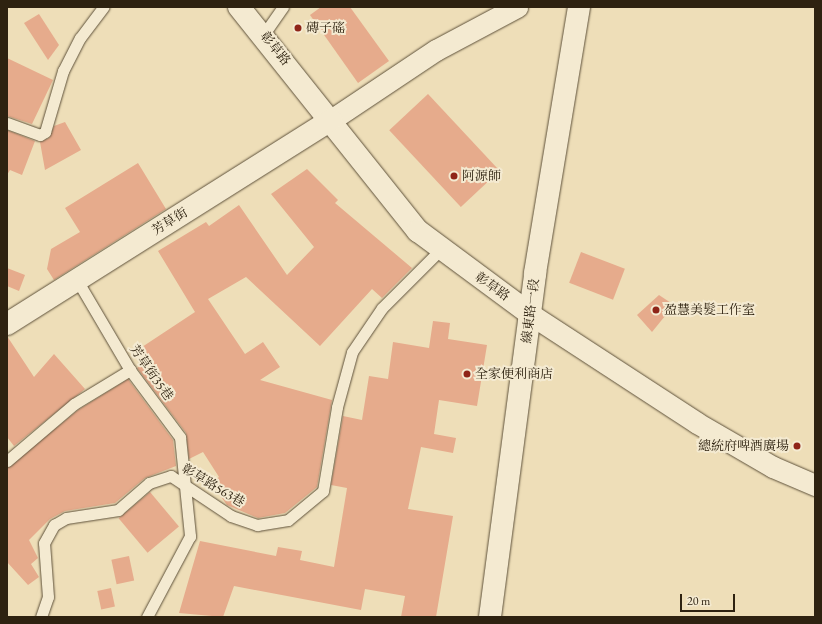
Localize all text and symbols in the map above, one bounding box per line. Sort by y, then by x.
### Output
place label: 磚子磘 [306,20,345,36]
marker: 磚子磘 [293,23,303,33]
street label: 彰草路 [257,29,293,69]
place label: 阿源師 [462,168,501,184]
marker: 阿源師 [449,171,459,181]
street label: 芳草街 [149,205,191,239]
street label: 彰草路 [472,269,512,305]
street label: 線東路一段 [519,278,543,344]
place label: 盈慧美髮工作室 [664,302,755,318]
marker: 盈慧美髮工作室 [651,305,661,315]
street label: 芳草街35巷 [126,342,176,404]
place label: 全家便利商店 [475,366,553,382]
marker: 全家便利商店 [462,369,472,379]
place label: 總統府啤酒廣場 [698,438,789,454]
marker: 總統府啤酒廣場 [792,441,802,451]
street label: 彰草路563巷 [179,461,247,511]
scale bar [682,586,737,612]
text: 20 m [687,593,710,609]

